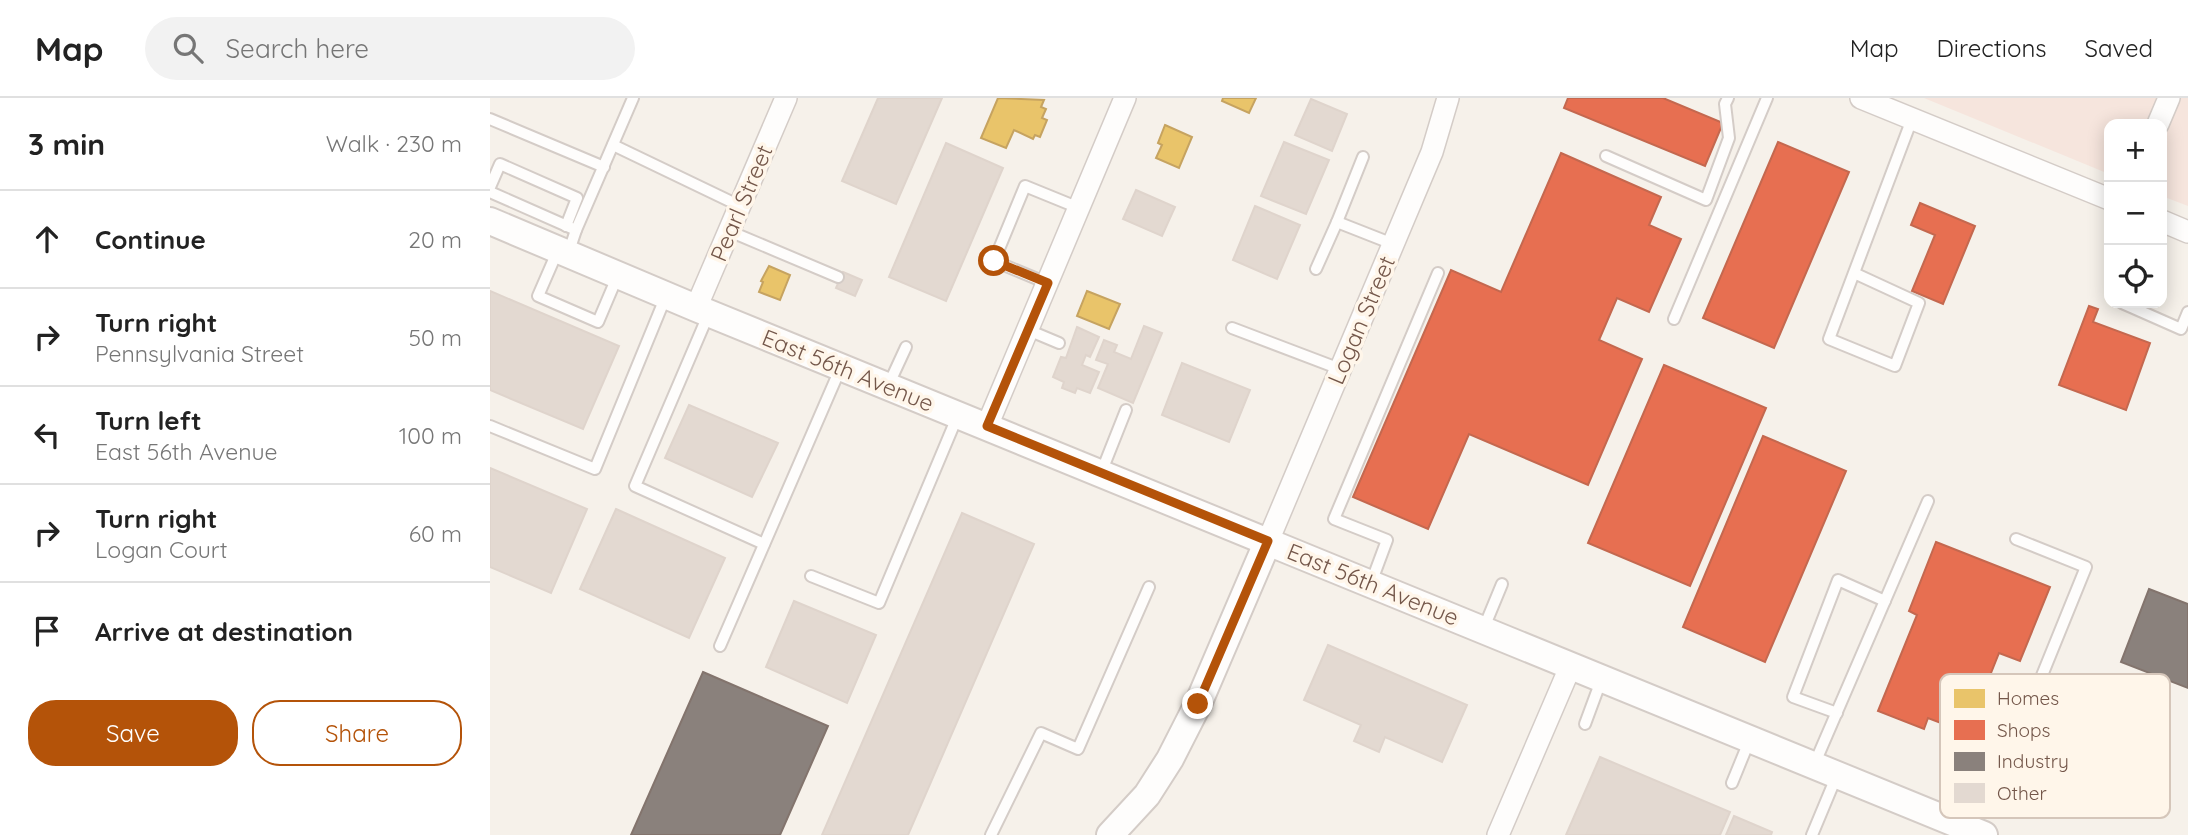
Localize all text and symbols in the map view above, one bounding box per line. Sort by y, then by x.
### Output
search box [145,17,635,80]
text: Map [35,28,103,69]
icon: search [169,29,207,67]
text: Search here [225,32,369,65]
text: Map [1850,33,1899,63]
text: Directions [1937,33,2047,63]
text: Saved [2085,33,2153,63]
map controls [2104,119,2167,308]
button: + [2104,119,2167,182]
text: 3 min [28,125,105,163]
text: Walk · 230 m [326,129,462,158]
street label: Pearl Street [703,140,779,266]
button: − [2104,182,2167,245]
icon: ahead [28,220,66,258]
text: Continue [95,223,206,256]
text: 20 m [408,225,462,254]
route start [978,245,1009,276]
button: locate [2104,245,2167,308]
street label: Logan Street [1321,251,1401,389]
text: Turn right [95,306,217,339]
icon: right [28,318,66,356]
street label: East 56th Avenue [758,322,938,418]
text: 50 m [409,323,462,352]
text: Pennsylvania Street [95,339,304,368]
text: Turn left [95,404,202,437]
icon: left [28,416,66,454]
text: 100 m [399,421,462,450]
text: East 56th Avenue [95,437,278,466]
text: Turn right [95,502,217,535]
icon: right [28,514,66,552]
text: 60 m [409,519,462,548]
text: Logan Court [95,535,228,564]
street label: East 56th Avenue [1283,536,1463,632]
icon: arrive [28,612,66,650]
text: Arrive at destination [95,615,353,648]
legend [1940,674,2170,818]
text: Homes [1997,686,2059,710]
route end [1182,688,1213,719]
button: Save [28,700,238,766]
button: Share [252,700,462,766]
text: Shops [1997,718,2050,742]
text: Industry [1997,749,2069,773]
text: Other [1997,781,2048,805]

